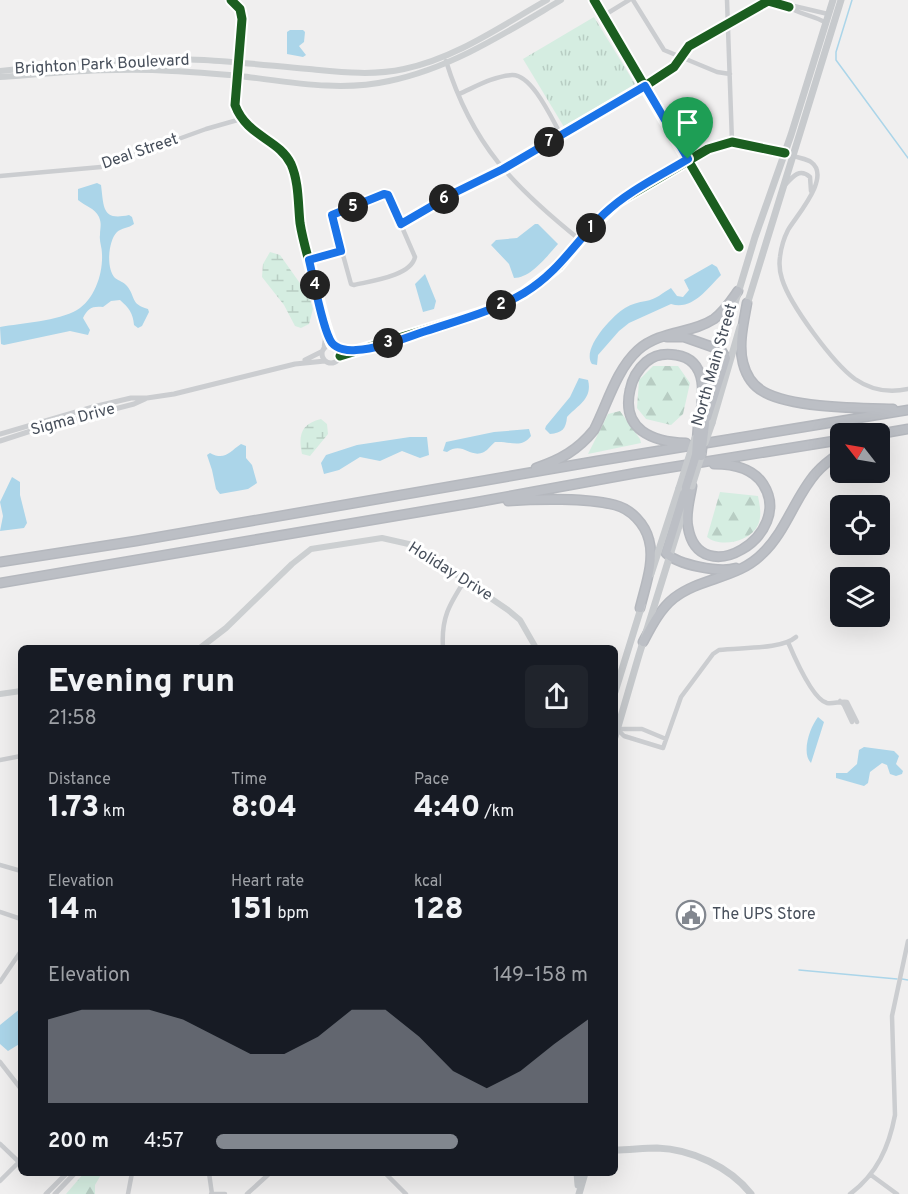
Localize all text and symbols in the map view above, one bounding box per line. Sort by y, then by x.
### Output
street label: Brighton Park Boulevard [14,50,190,80]
pin [662,97,713,159]
icon: arrive [671,106,704,139]
pin: 7 [534,127,564,157]
street label: Deal Street [99,130,181,174]
text: 7 [545,132,553,152]
pin: 6 [429,184,459,214]
text: 6 [439,189,449,209]
pin: 5 [338,192,368,222]
text: 5 [348,197,358,217]
pin: 1 [576,213,606,243]
text: 1 [588,218,594,238]
pin: 4 [300,270,330,300]
text: 4 [310,275,320,295]
pin: 2 [486,290,516,320]
text: 2 [496,295,506,315]
street label: North Main Street [688,301,742,429]
pin: 3 [373,328,403,358]
text: 3 [383,333,393,353]
street label: Sigma Drive [29,399,117,441]
north arrow [830,423,890,483]
map controls [830,423,890,627]
button: locate [830,495,890,555]
street label: Holiday Drive [404,538,496,606]
button: layers [830,567,890,627]
text: Evening run [48,662,235,704]
button: share [525,665,588,728]
text: 21:58 [48,706,97,732]
text: Distance [48,770,111,790]
text: Time [231,770,267,790]
text: Pace [414,770,449,790]
text: 1.73 [48,790,99,827]
text: 8:04 [231,790,297,827]
text: 4:40 [414,790,480,827]
text: km [99,802,125,822]
text: /km [480,802,514,822]
text: Elevation [48,872,114,892]
text: Heart rate [231,872,304,892]
text: kcal [414,872,442,892]
text: 14 [48,892,80,929]
text: 151 [231,892,274,929]
text: 128 [414,892,464,929]
public building icon: The UPS Store [675,899,707,931]
text: m [80,904,97,924]
text: bpm [274,904,309,924]
place label: The UPS Store [712,905,816,925]
text: Elevation [48,963,130,989]
text: 149–158 m [493,963,588,989]
text: 200 m [48,1129,109,1155]
text: 4:57 [144,1129,184,1155]

